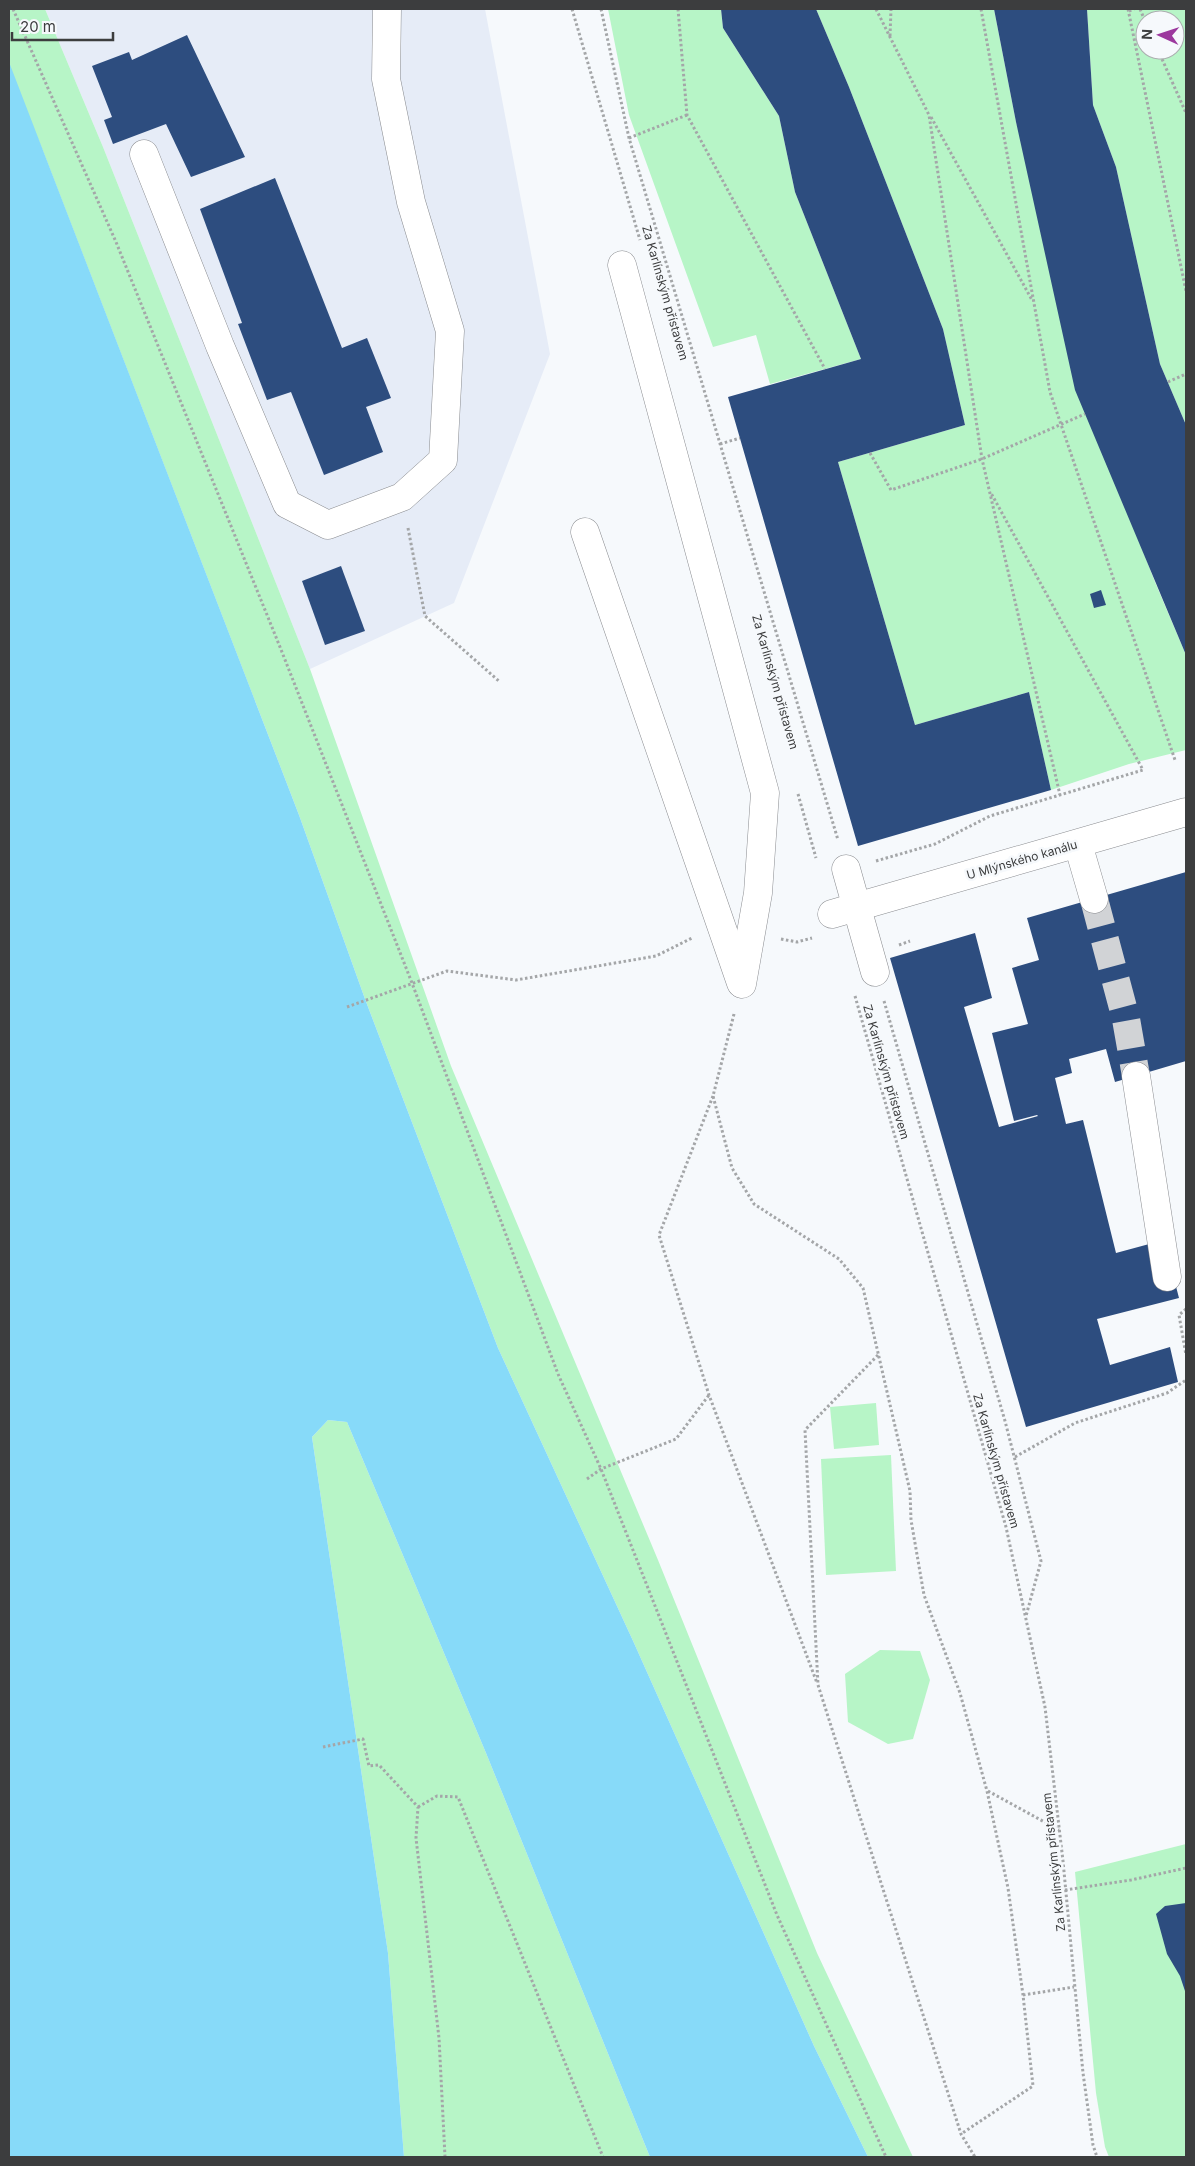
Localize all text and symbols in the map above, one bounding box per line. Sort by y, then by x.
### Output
scale bar [12,10,114,42]
north arrow [1135,10,1185,60]
text: 20 m [20,17,56,36]
text: N [1138,29,1155,40]
street label: Za Karlínským přístavem [639,224,692,362]
street label: Za Karlínským přístavem [749,613,802,751]
street label: U Mlýnského kanálu [965,837,1079,882]
street label: Za Karlínským přístavem [860,1003,913,1141]
street label: Za Karlínským přístavem [970,1392,1023,1530]
street label: Za Karlínským přístavem [1039,1792,1068,1932]

